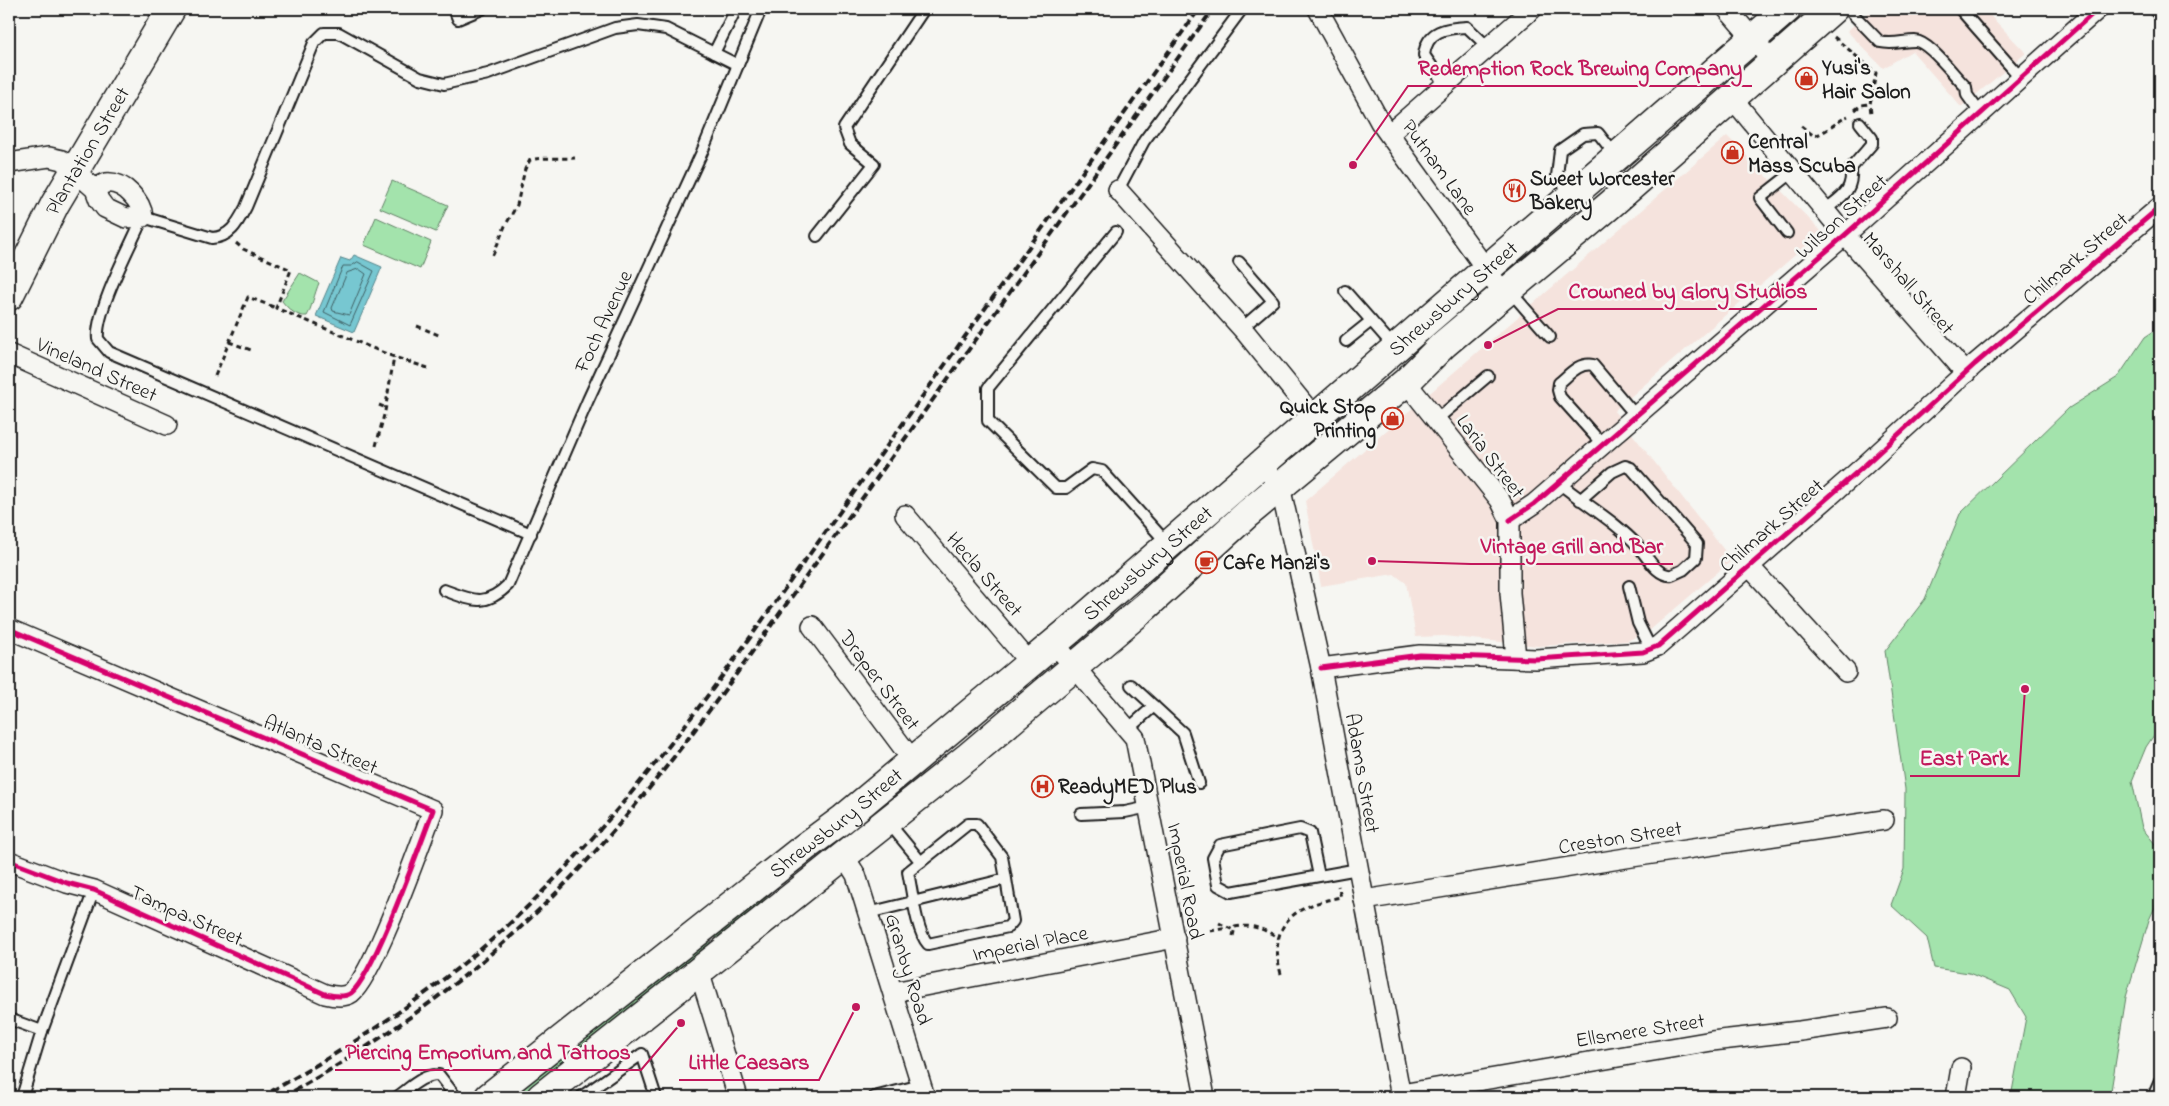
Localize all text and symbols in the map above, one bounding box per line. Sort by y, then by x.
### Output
callout: Redemption Rock Brewing Company [1408,49,1752,86]
text: Redemption Rock Brewing Company [1418,54,1742,87]
place label: Yusi's Hair Salon [1821,54,1911,108]
shop icon: Yusi's Hair Salon [1794,67,1818,91]
street label: Plantation Street [39,82,138,221]
street label: Putnam Lane [1393,114,1484,223]
place label: Central Mass Scuba [1748,128,1856,182]
shop icon: Central Mass Scuba [1720,141,1744,165]
place label: Sweet Worcester Bakery [1529,165,1675,221]
street label: Wilson Street [1790,168,1895,267]
restaurant icon: Sweet Worcester Bakery [1502,178,1526,202]
street label: Chilmark Street [2017,206,2136,313]
street label: Marshall Street [1854,226,1961,342]
street label: Shrewsbury Street [1383,235,1526,365]
street label: Foch Avenue [568,265,642,379]
callout: Crowned by Glory Studios [1558,272,1817,309]
text: Crowned by Glory Studios [1568,277,1808,310]
street label: Vineland Street [30,330,162,411]
place label: Quick Stop Printing [1280,393,1376,449]
shop icon: Quick Stop Printing [1380,406,1404,430]
street label: Laria Street [1448,409,1531,506]
street label: Chilmark Street [1713,472,1831,581]
street label: Shrewsbury Street [1077,500,1220,629]
street label: Hecla Street [938,526,1029,624]
callout: Vintage Grill and Bar [1471,527,1673,564]
text: Vintage Grill and Bar [1480,532,1664,565]
place label: Cafe Manzi's [1223,549,1330,579]
cafe icon: Cafe Manzi's [1195,550,1219,574]
street label: Draper Street [830,624,926,738]
street label: Atlanta Street [258,708,382,783]
street label: Adams Street [1336,711,1386,836]
callout: East Park [1910,739,2019,776]
text: East Park [1919,744,2010,776]
street label: Shrewsbury Street [764,762,910,887]
place label: ReadyMED Plus [1058,773,1197,805]
hospital icon: ReadyMED Plus [1030,774,1054,798]
street label: Creston Street [1556,814,1684,864]
street label: Imperial Road [1158,821,1210,942]
street label: Tampa Street [125,879,247,955]
street label: Granby Road [874,910,938,1030]
street label: Imperial Place [970,919,1091,971]
street label: Ellsmere Street [1574,1007,1707,1057]
callout: Piercing Emporium and Tattoos [335,1033,641,1070]
text: Piercing Emporium and Tattoos [345,1038,631,1071]
callout: Little Caesars [679,1043,819,1080]
text: Little Caesars [689,1048,809,1080]

